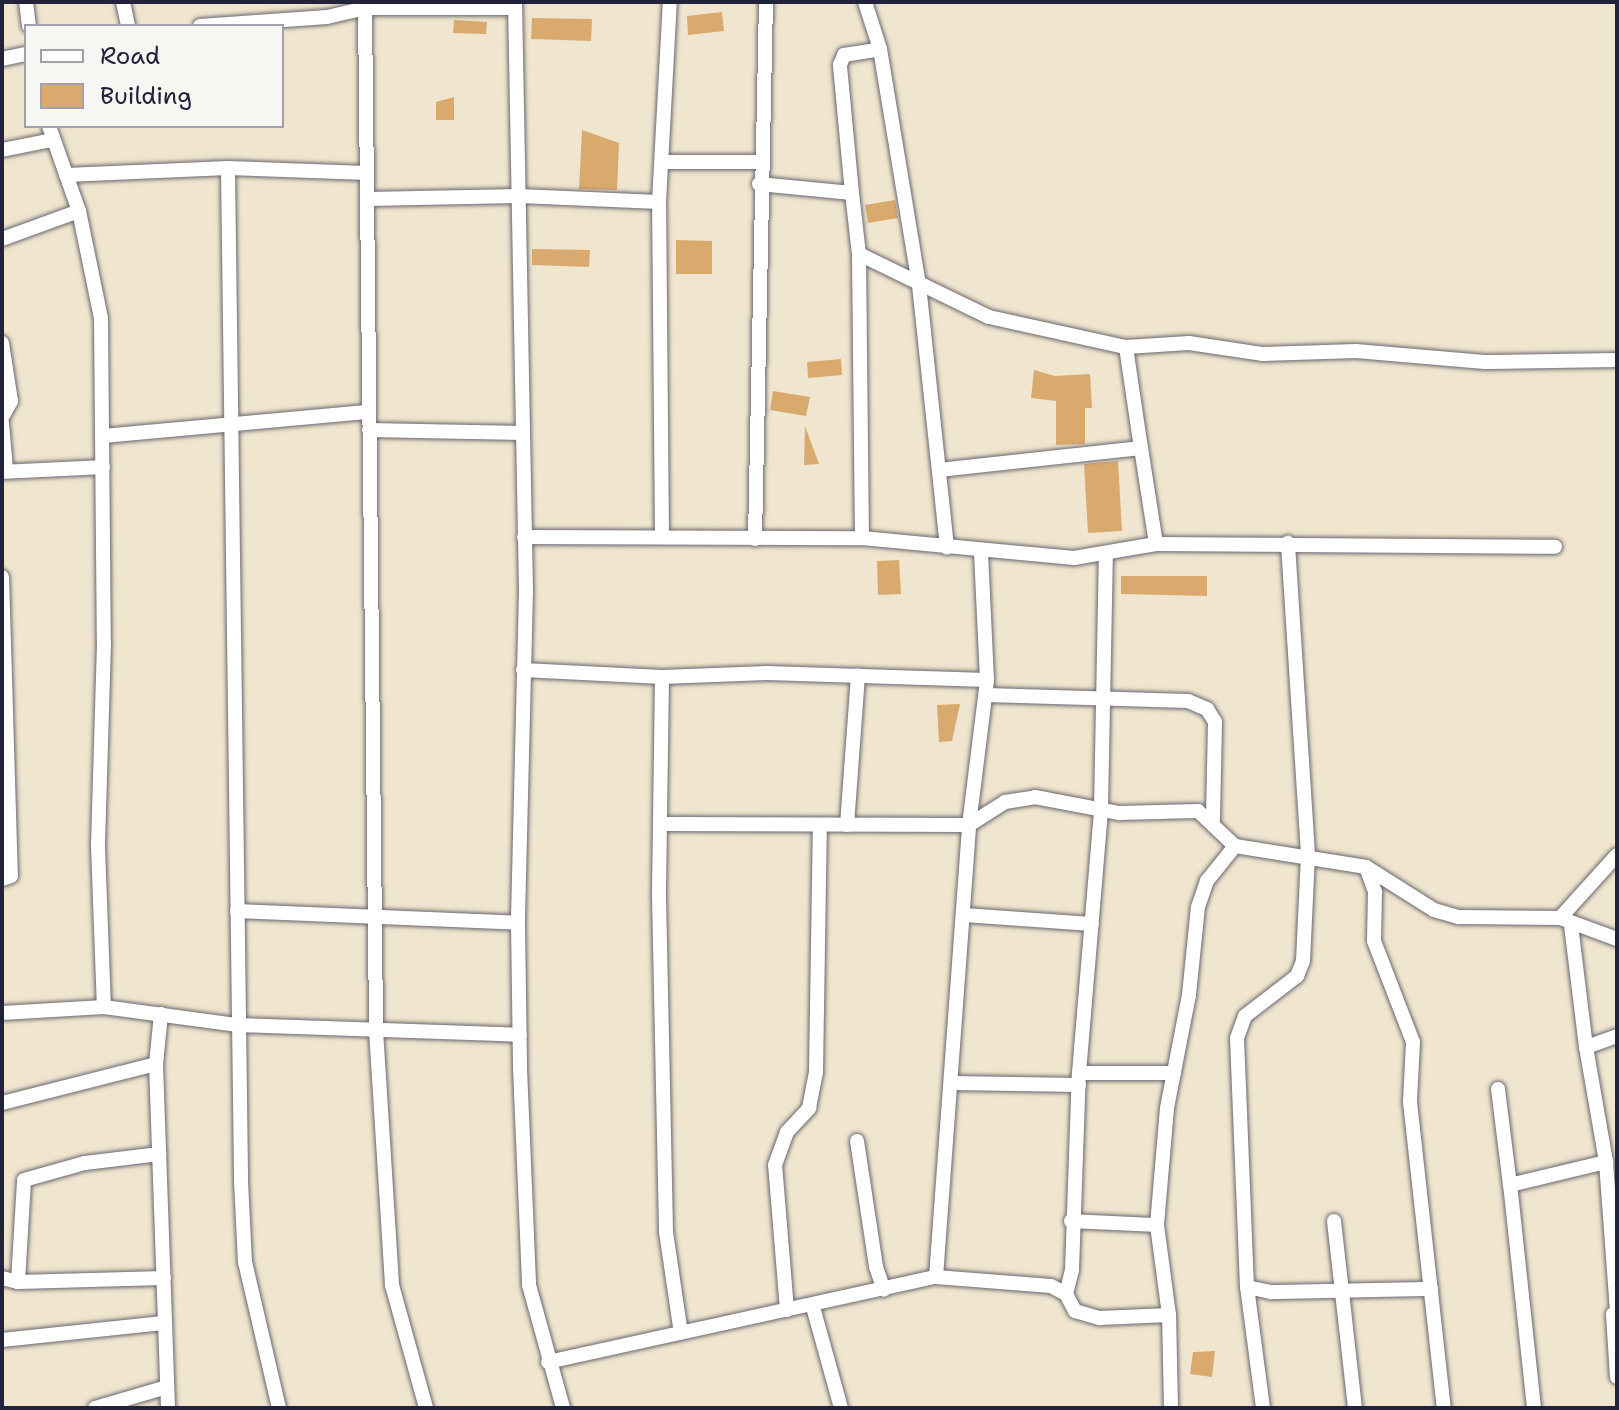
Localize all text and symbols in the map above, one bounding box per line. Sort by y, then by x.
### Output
legend [24,24,284,128]
text: Road [100,40,160,72]
text: Building [100,80,192,112]

